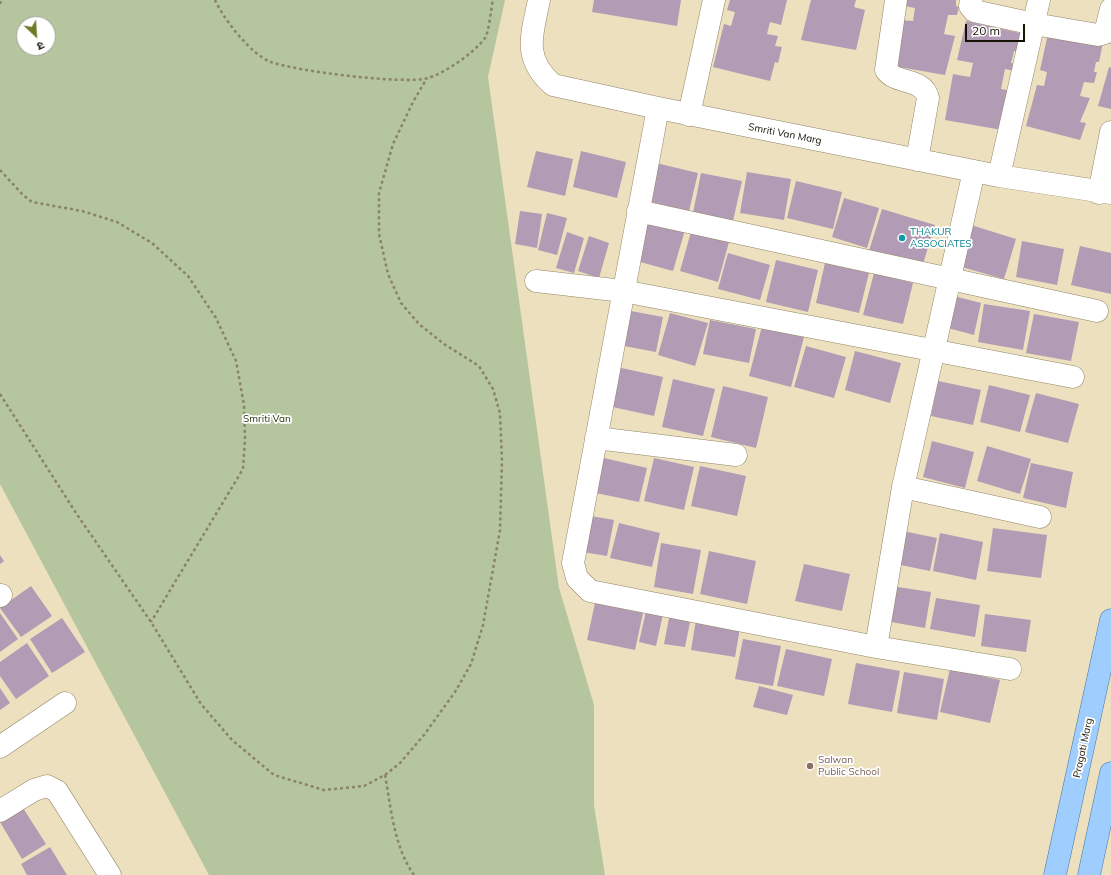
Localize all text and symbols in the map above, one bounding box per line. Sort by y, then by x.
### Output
north arrow [16,16,56,56]
scale bar [967,16,1027,42]
text: 20 m [972,23,1000,38]
text: उ [35,38,47,54]
street label: Smriti Van Marg [747,121,823,147]
place label: THAKUR ASSOCIATES [910,226,972,250]
marker: THAKUR ASSOCIATES [897,233,907,243]
park label: Smriti Van [243,413,291,425]
street label: Pragati Marg [1071,717,1095,779]
place label: Salwan Public School [818,754,879,778]
marker: Salwan Public School [805,761,815,771]

